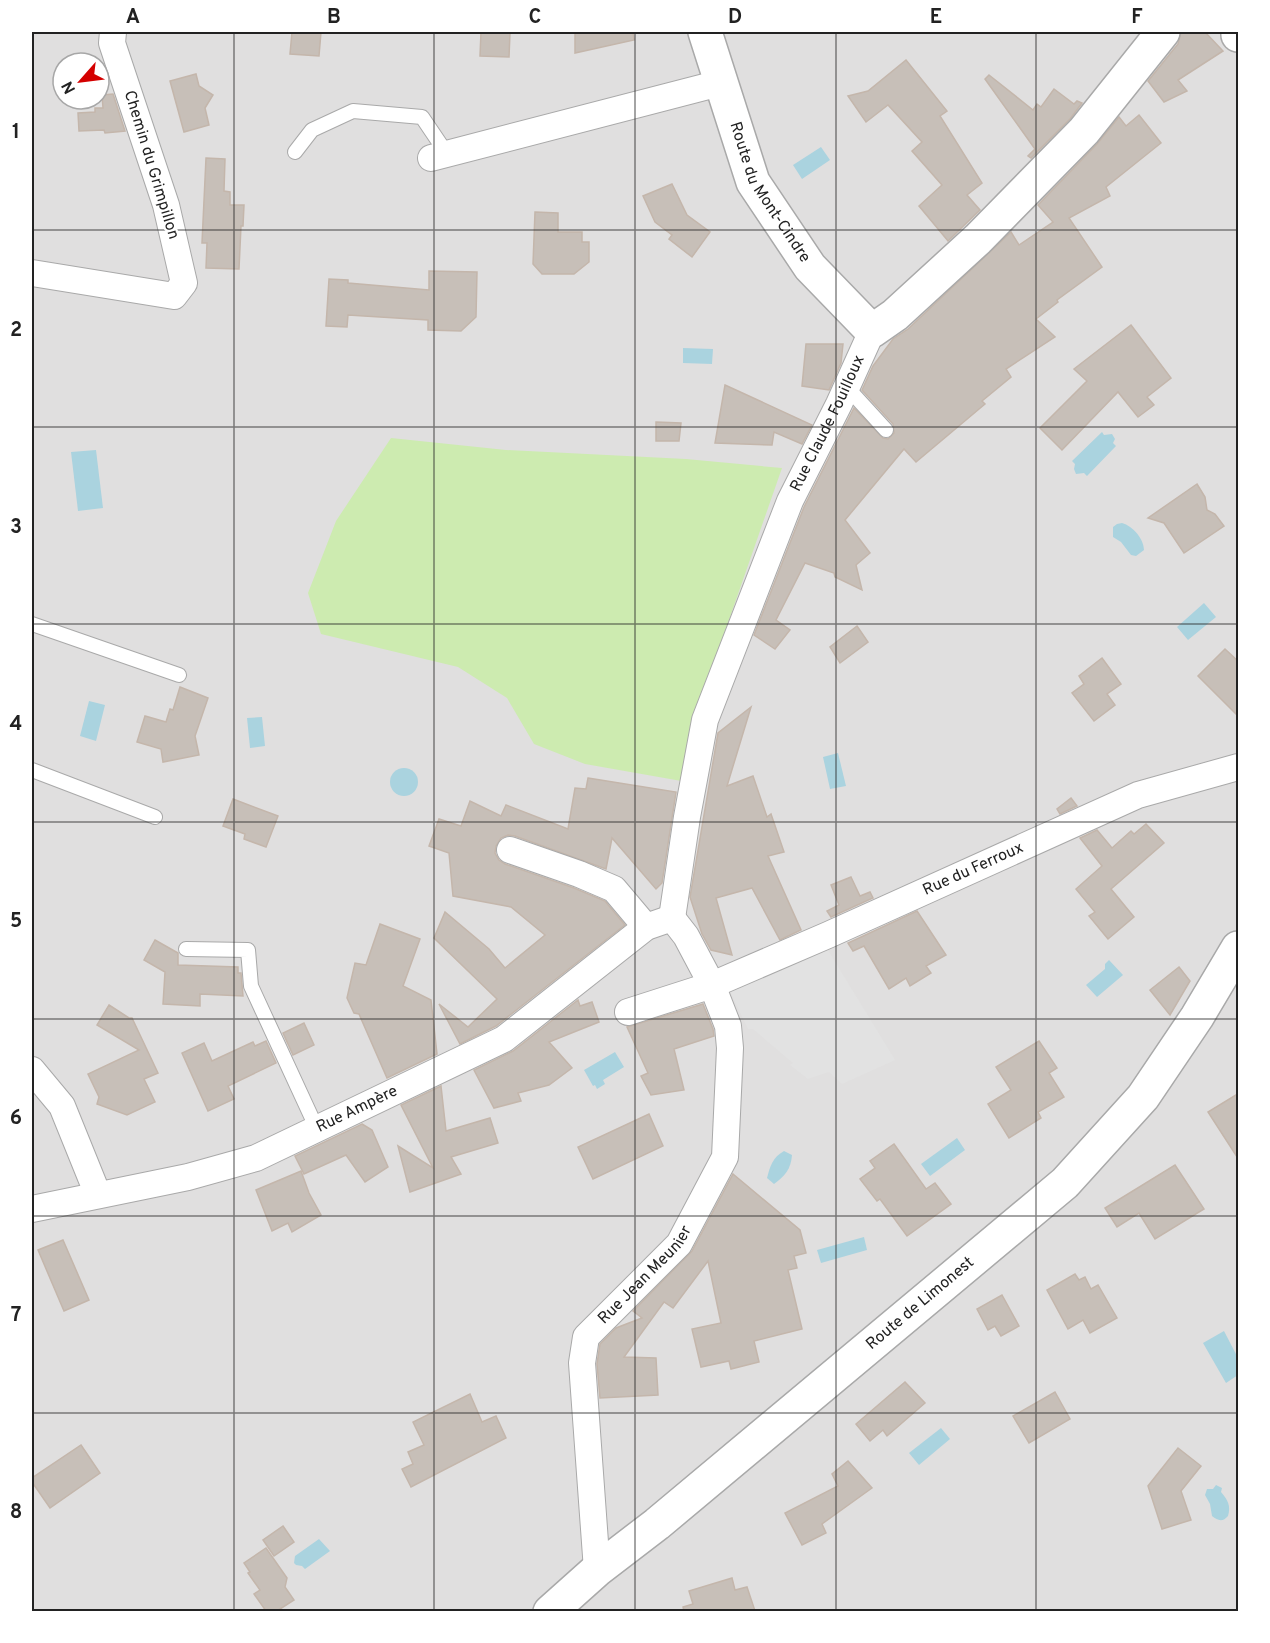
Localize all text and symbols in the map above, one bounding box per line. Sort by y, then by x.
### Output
text: A [126,5,140,31]
text: B [327,5,341,31]
text: C [529,5,541,31]
text: D [728,5,742,31]
text: E [930,5,942,31]
text: F [1131,5,1143,31]
north arrow [51,51,111,111]
text: N [58,77,81,97]
street label: Chemin du Grimpillon [119,88,183,242]
text: 1 [12,120,20,146]
street label: Route du Mont-Cindre [724,120,814,267]
text: 2 [10,318,22,344]
street label: Rue Claude Fouilloux [786,352,870,495]
text: 3 [10,515,22,541]
text: 4 [10,712,22,738]
street label: Rue du Ferroux [920,838,1027,901]
text: 5 [10,909,22,935]
street label: Rue Ampère [313,1081,401,1138]
text: 6 [10,1106,22,1132]
street label: Rue Jean Meunier [594,1222,697,1329]
street label: Route de Limonest [862,1253,979,1355]
text: 7 [11,1303,21,1329]
text: 8 [10,1500,22,1526]

